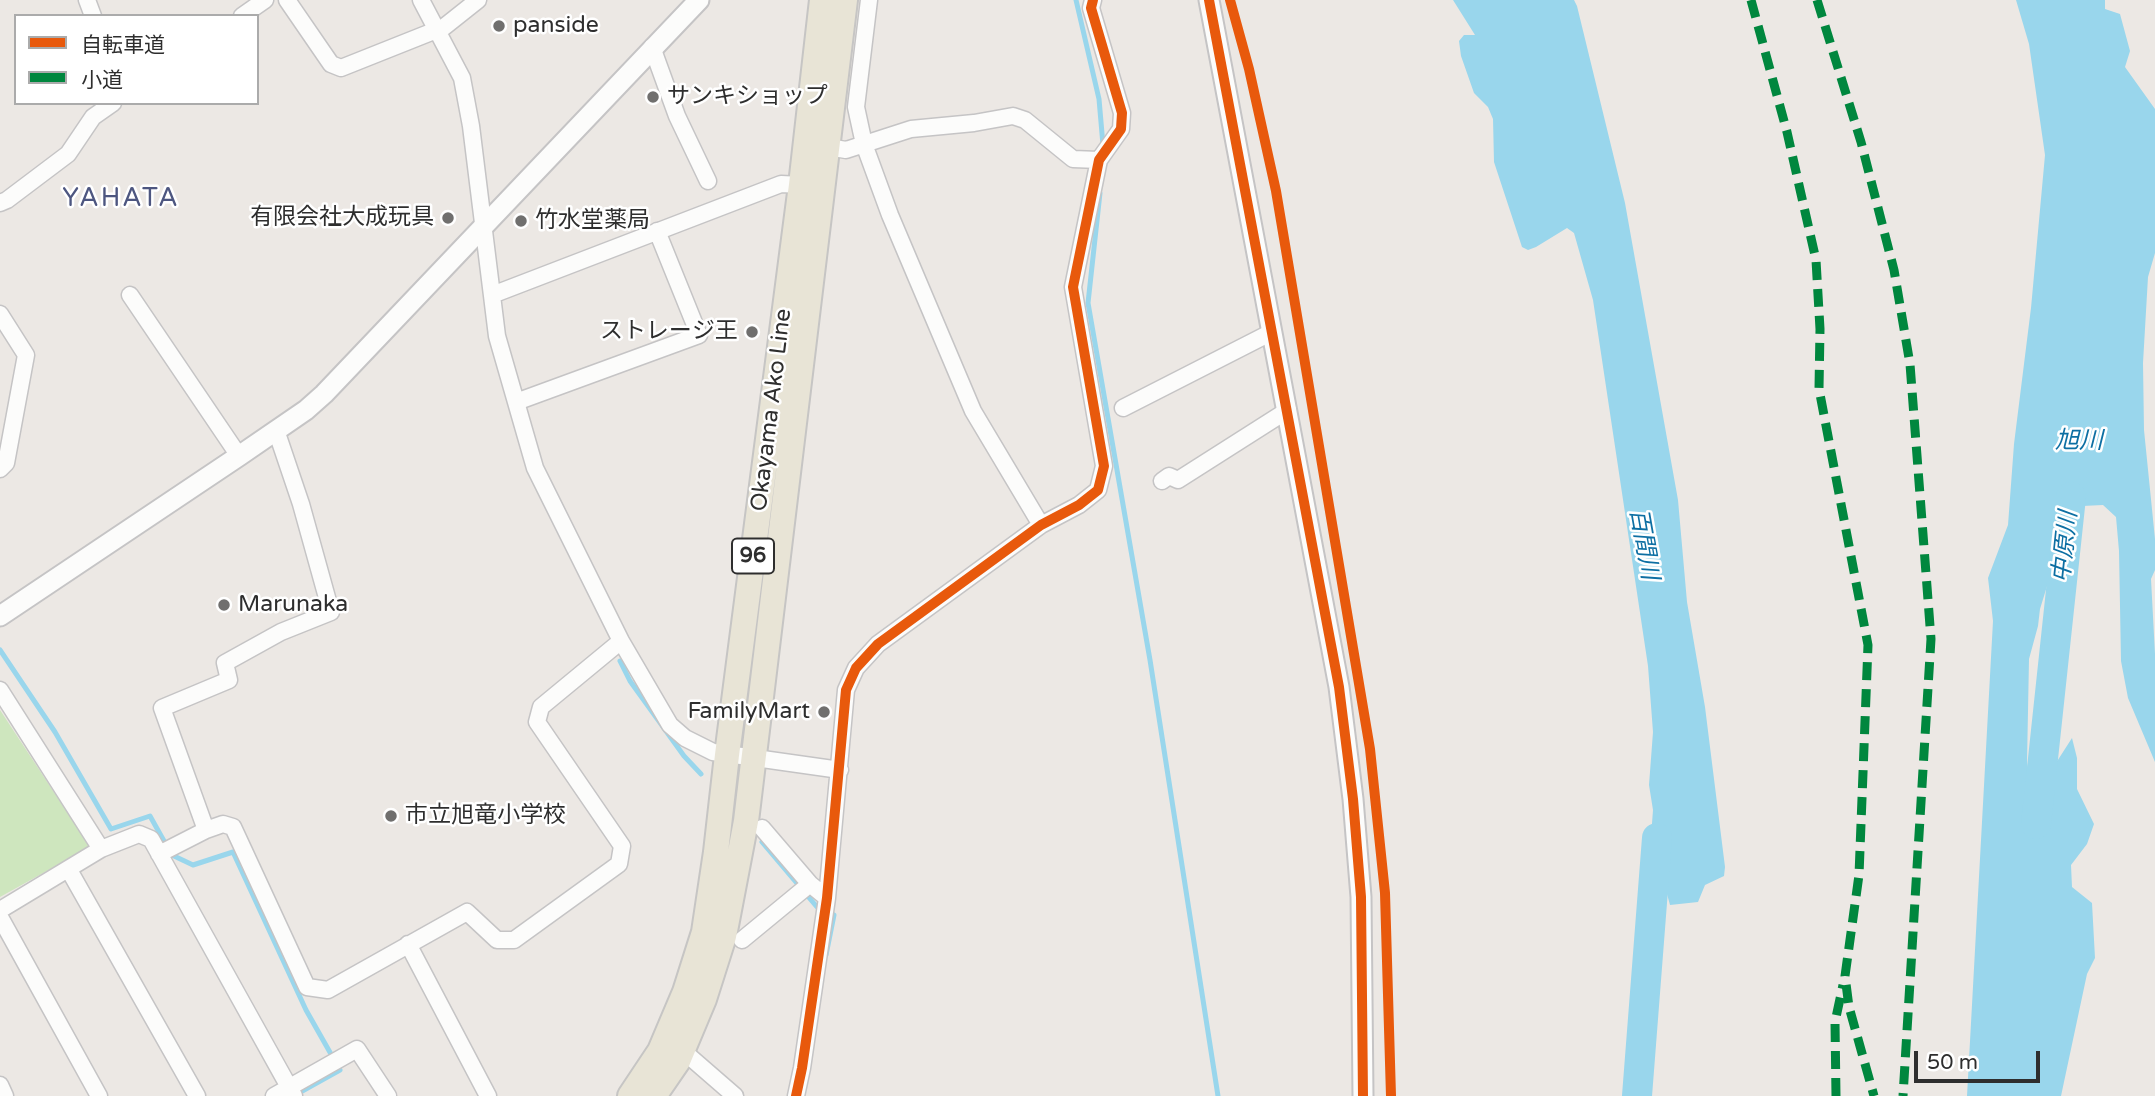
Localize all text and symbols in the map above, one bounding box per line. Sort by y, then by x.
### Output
place label: panside [513,12,599,40]
legend [14,14,259,105]
marker: panside [491,18,507,34]
text: 自転車道 [81,33,165,58]
text: 小道 [81,68,123,93]
place label: サンキショップ [667,83,828,111]
marker: サンキショップ [645,89,661,105]
district label: YAHATA [63,183,179,215]
place label: 有限会社大成玩具 [250,204,434,232]
place label: 竹水堂薬局 [535,207,650,235]
marker: 有限会社大成玩具 [440,210,456,226]
marker: 竹水堂薬局 [513,213,529,229]
street label: Okayama Ako Line [746,307,798,513]
place label: ストレージ王 [600,318,738,346]
marker: ストレージ王 [744,324,760,340]
water label: 旭川 [2055,428,2103,456]
water label: 百間川 [1623,506,1663,582]
water label: 中原川 [2048,510,2084,584]
road number: 96 [732,538,774,574]
place label: Marunaka [238,591,348,619]
marker: Marunaka [216,597,232,613]
place label: FamilyMart [687,698,810,726]
marker: FamilyMart [816,704,832,720]
place label: 市立旭竜小学校 [405,802,566,830]
marker: 市立旭竜小学校 [383,808,399,824]
scale bar [1917,1036,2043,1080]
text: 50 m [1927,1050,1978,1075]

